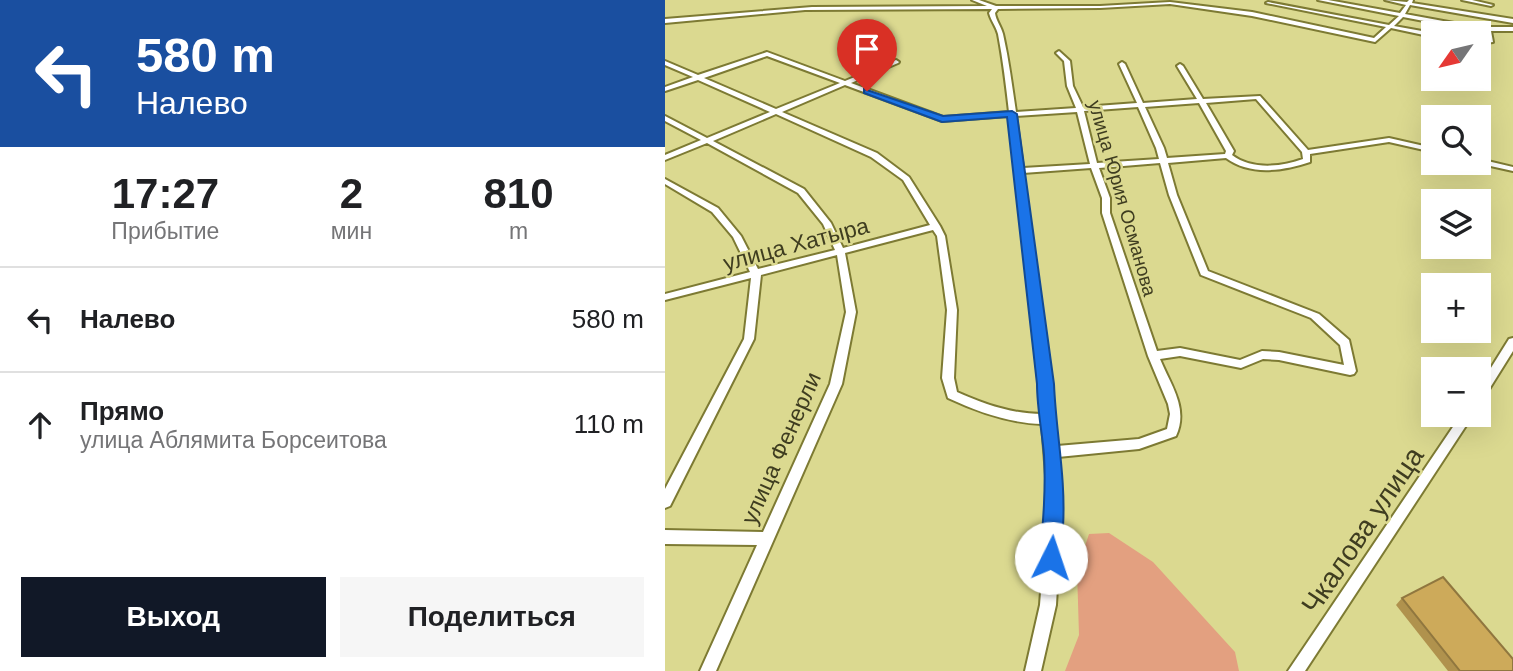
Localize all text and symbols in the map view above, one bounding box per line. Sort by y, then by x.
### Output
pin [837,19,897,91]
north arrow [1421,21,1491,91]
map controls [1421,21,1491,427]
icon: left [21,28,112,119]
text: 580 m [136,28,275,82]
icon: arrive [848,30,886,68]
text: Налево [136,85,248,121]
street label: улица Юрия Османова [1084,98,1161,299]
button: search [1421,105,1491,175]
text: 17:27 [112,170,219,217]
text: 2 [340,170,363,217]
text: 810 [484,170,554,217]
button: layers [1421,189,1491,259]
street label: улица Хатыра [720,212,872,276]
text: Прибытие [111,218,219,244]
text: мин [331,218,372,244]
text: m [509,218,528,244]
button: + [1421,273,1491,343]
icon: left [21,301,59,339]
text: Налево [80,304,175,334]
text: 580 m [572,304,644,334]
button: − [1421,357,1491,427]
street label: улица Фенерли [736,368,826,528]
text: Прямо [80,396,164,426]
icon: ahead [21,406,59,444]
text: 110 m [574,409,644,439]
text: улица Аблямита Борсеитова [80,427,387,453]
street label: Чкалова улица [1295,441,1430,619]
position arrow [1014,521,1088,595]
button: Выход [21,577,326,657]
button: Поделиться [340,577,644,657]

